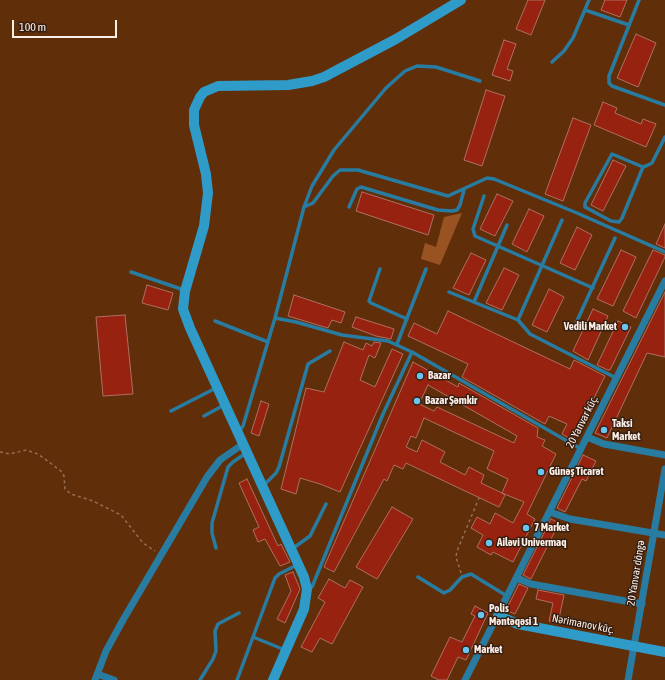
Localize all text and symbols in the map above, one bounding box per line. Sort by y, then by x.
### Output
scale bar [14,12,119,38]
text: 100 m [19,20,46,34]
place label: Vedili Market [564,320,617,334]
marker: Vedili Market [620,322,630,332]
place label: Bazar [428,369,451,383]
marker: Bazar [415,371,425,381]
place label: Bazar Şəmkir [425,394,477,408]
street label: 20 Yanvar küç. [563,394,601,450]
marker: Bazar Şəmkir [412,396,422,406]
place label: Taksi Market [612,417,641,443]
marker: Taksi Market [599,425,609,435]
place label: Günəş Ticarət [549,465,604,479]
marker: Günəş Ticarət [536,467,546,477]
place label: 7 Market [534,521,569,535]
marker: 7 Market [521,523,531,533]
place label: Ailəvi Univermaq [497,536,566,550]
marker: Ailəvi Univermaq [484,538,494,548]
street label: 20 Yanvar döngə [624,539,648,607]
place label: Polis Məntəqəsi 1 [489,602,538,628]
marker: Polis Məntəqəsi 1 [476,610,486,620]
street label: Nərimanov küç. [551,612,615,636]
place label: Market [474,643,503,657]
marker: Market [461,645,471,655]

